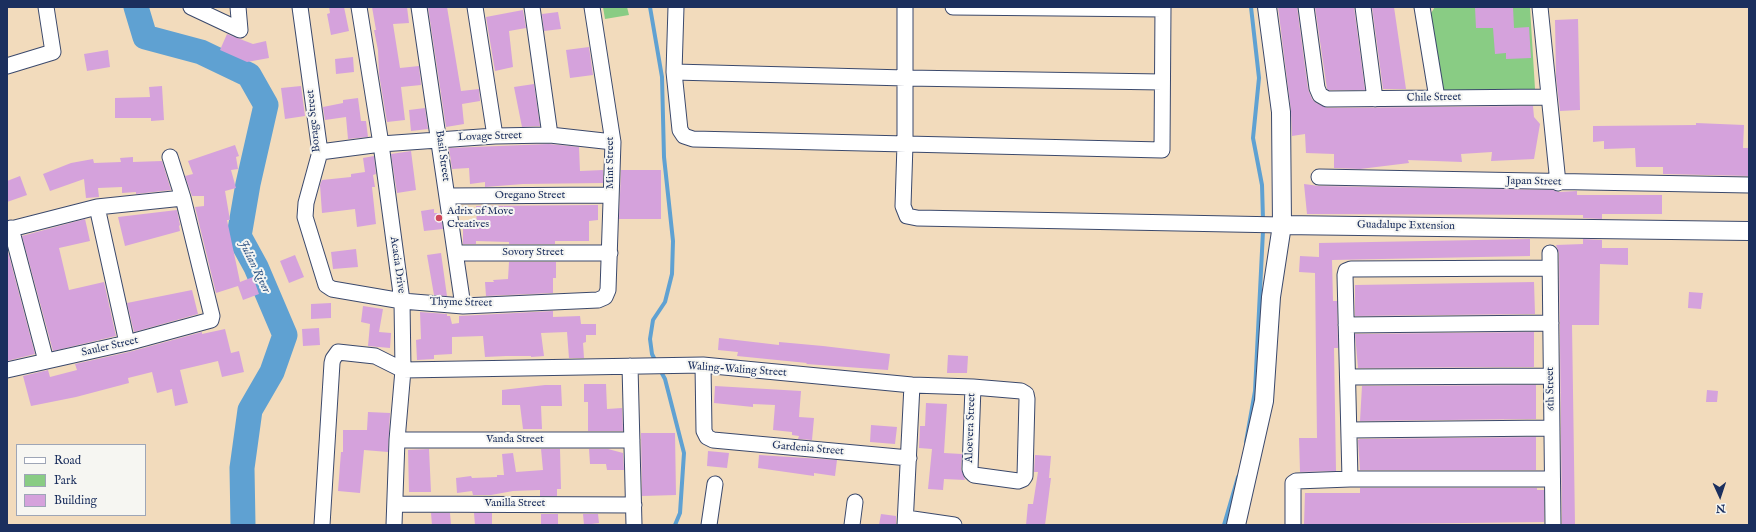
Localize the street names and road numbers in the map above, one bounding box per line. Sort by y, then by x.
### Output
street label: Borage Street [304,89,324,153]
street label: Chile Street [1407,91,1461,105]
street label: Lovage Street [458,129,522,145]
street label: Basil Street [432,130,452,182]
street label: Mint Street [604,137,618,189]
street label: Japan Street [1506,175,1562,189]
street label: Oregano Street [495,189,565,203]
street label: Guadalupe Extension [1357,219,1455,233]
street label: Acacia Drive [386,236,408,294]
street label: Sovory Street [502,246,564,260]
street label: Thyme Street [430,296,492,310]
street label: Sauler Street [80,334,140,360]
street label: Waling-Waling Street [687,360,787,380]
street label: 6th Street [1544,367,1558,411]
street label: Aloevera Street [963,393,979,463]
street label: Vanda Street [486,433,544,447]
street label: Gardenia Street [772,439,844,459]
street label: Vanilla Street [485,497,545,511]

